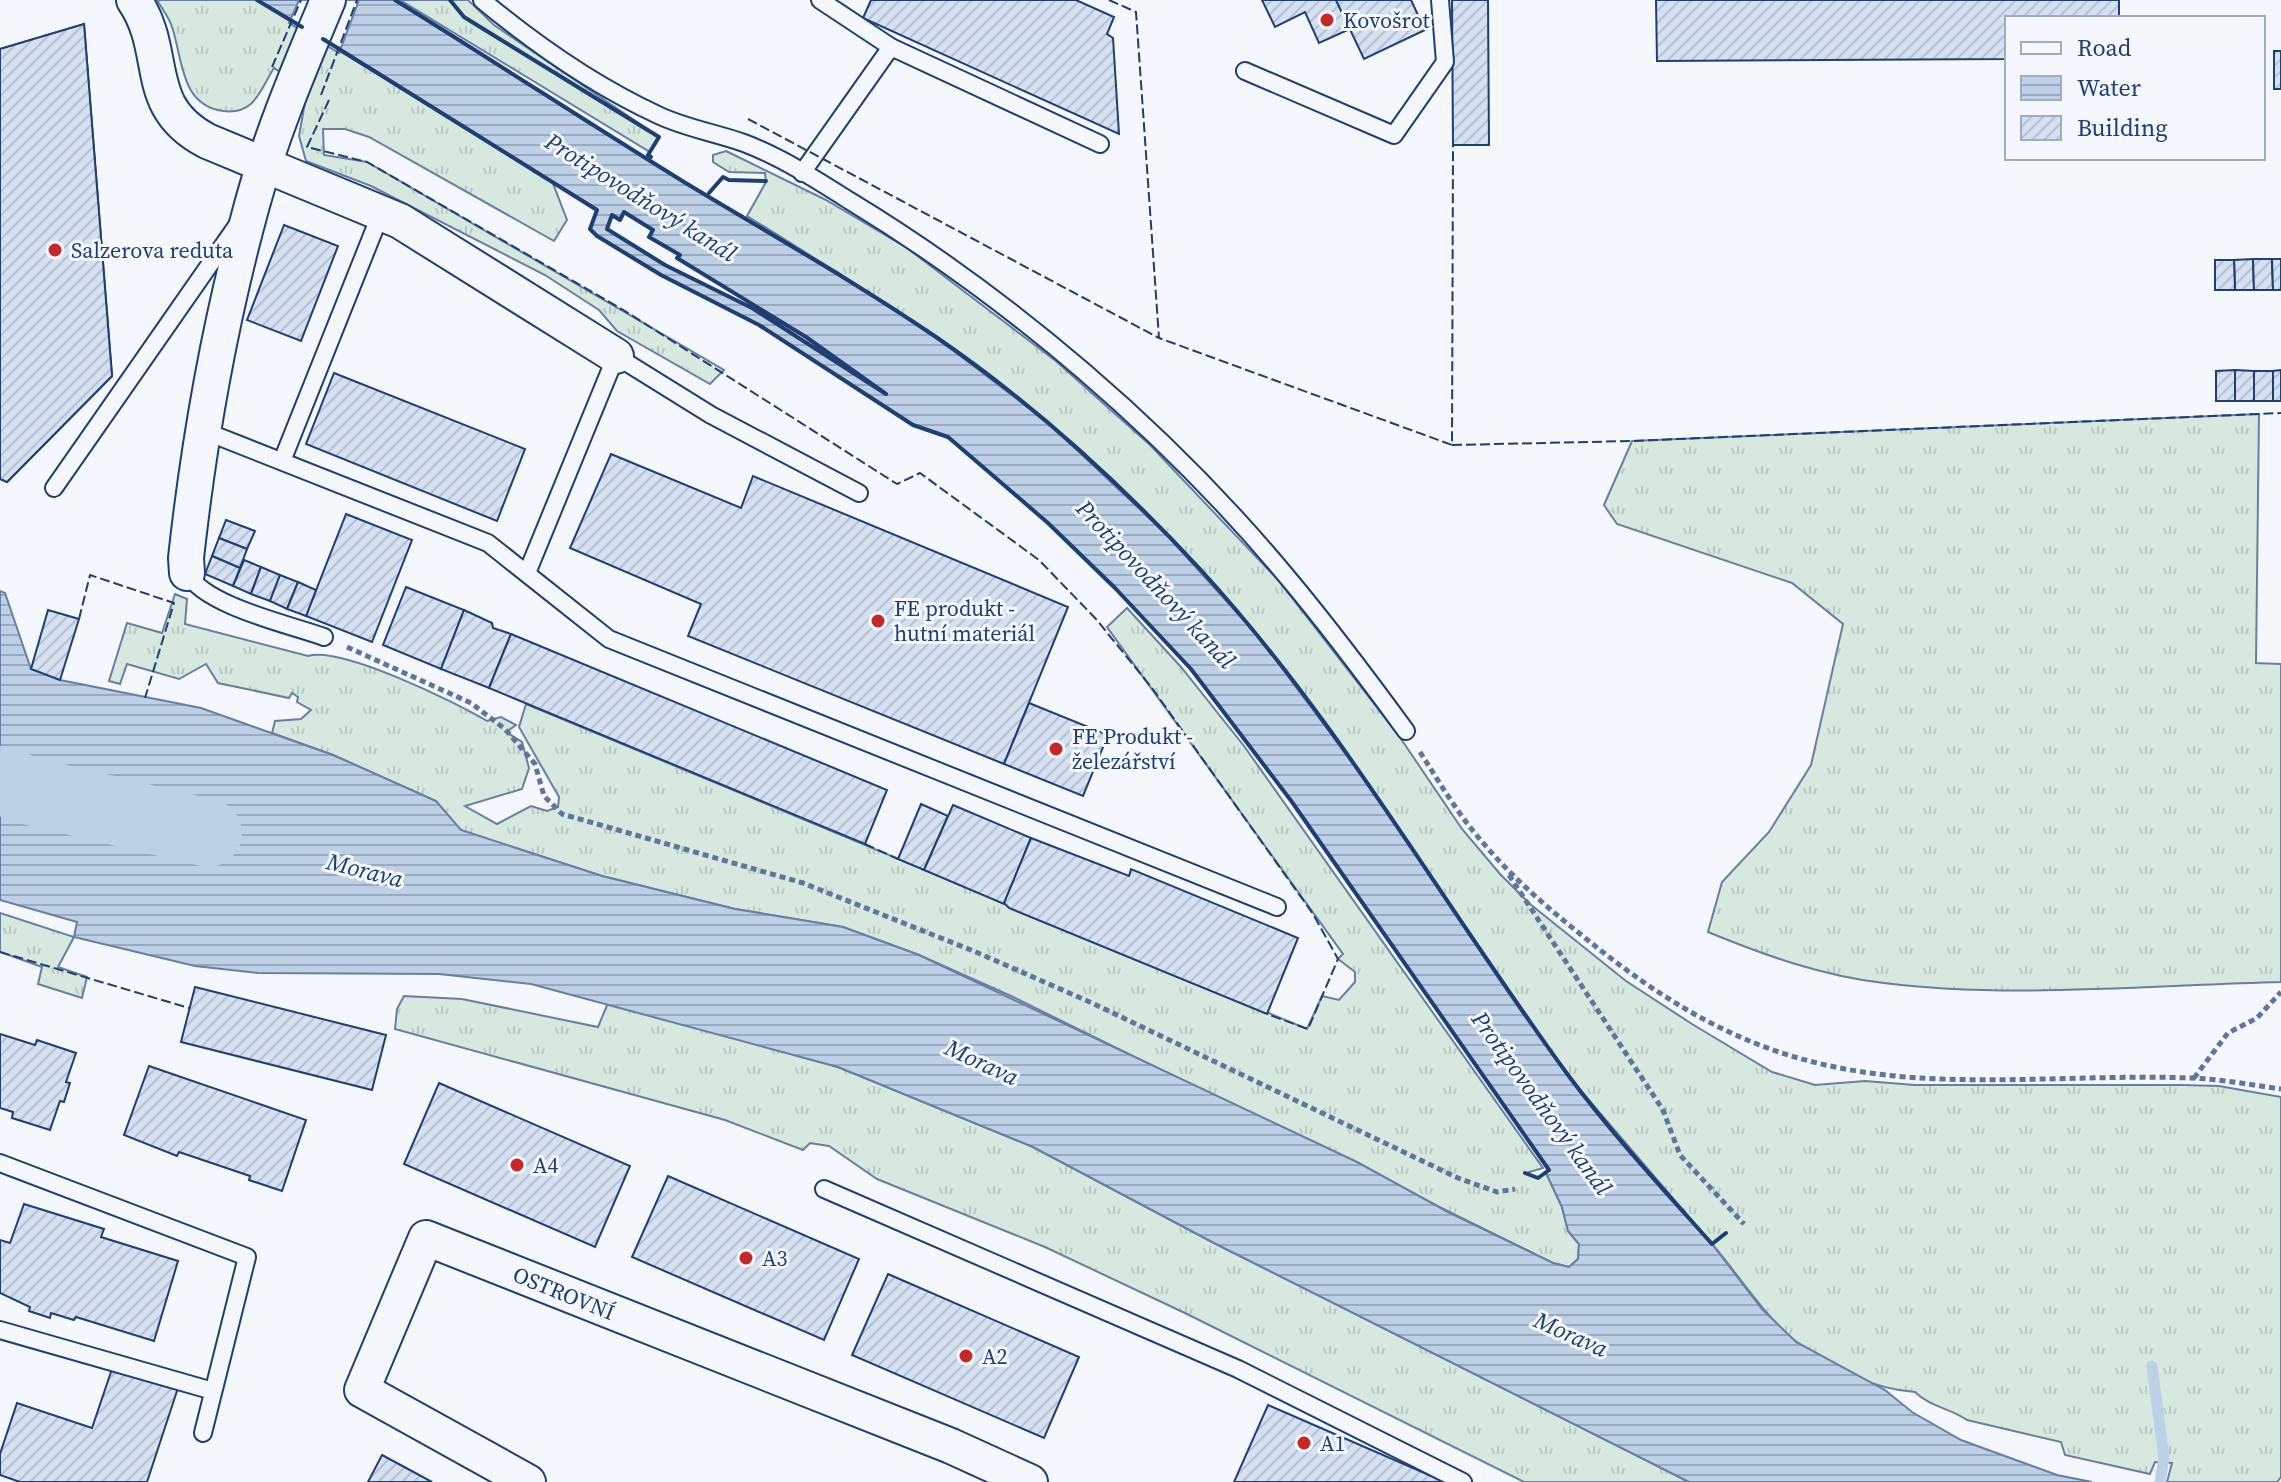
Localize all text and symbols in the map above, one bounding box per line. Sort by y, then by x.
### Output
place label: Kovošrot [1343,5,1431,35]
marker: Kovošrot [1318,11,1336,29]
legend [2005,16,2265,160]
text: Road [2077,31,2132,64]
text: Water [2077,71,2141,104]
text: Building [2077,111,2168,144]
water label: Protipovodňový kanál [538,124,743,269]
place label: Salzerova reduta [71,235,234,265]
marker: Salzerova reduta [46,241,64,259]
water label: Protipovodňový kanál [1068,492,1243,676]
place label: FE produkt - hutní materiál [894,593,1035,648]
marker: FE produkt - hutní materiál [869,612,887,630]
place label: FE Produkt - železářství [1072,721,1193,776]
marker: FE Produkt - železářství [1047,740,1065,758]
water label: Morava [322,844,407,896]
water label: Protipovodňový kanál [1463,1004,1620,1202]
water label: Morava [939,1030,1025,1094]
place label: A4 [533,1150,559,1180]
marker: A4 [508,1156,526,1174]
place label: A3 [762,1243,788,1273]
marker: A3 [737,1249,755,1267]
street label: OSTROVNÍ [509,1259,619,1327]
water label: Morava [1528,1303,1614,1365]
place label: A2 [982,1341,1008,1371]
marker: A2 [957,1347,975,1365]
place label: A1 [1320,1428,1346,1458]
marker: A1 [1295,1434,1313,1452]

